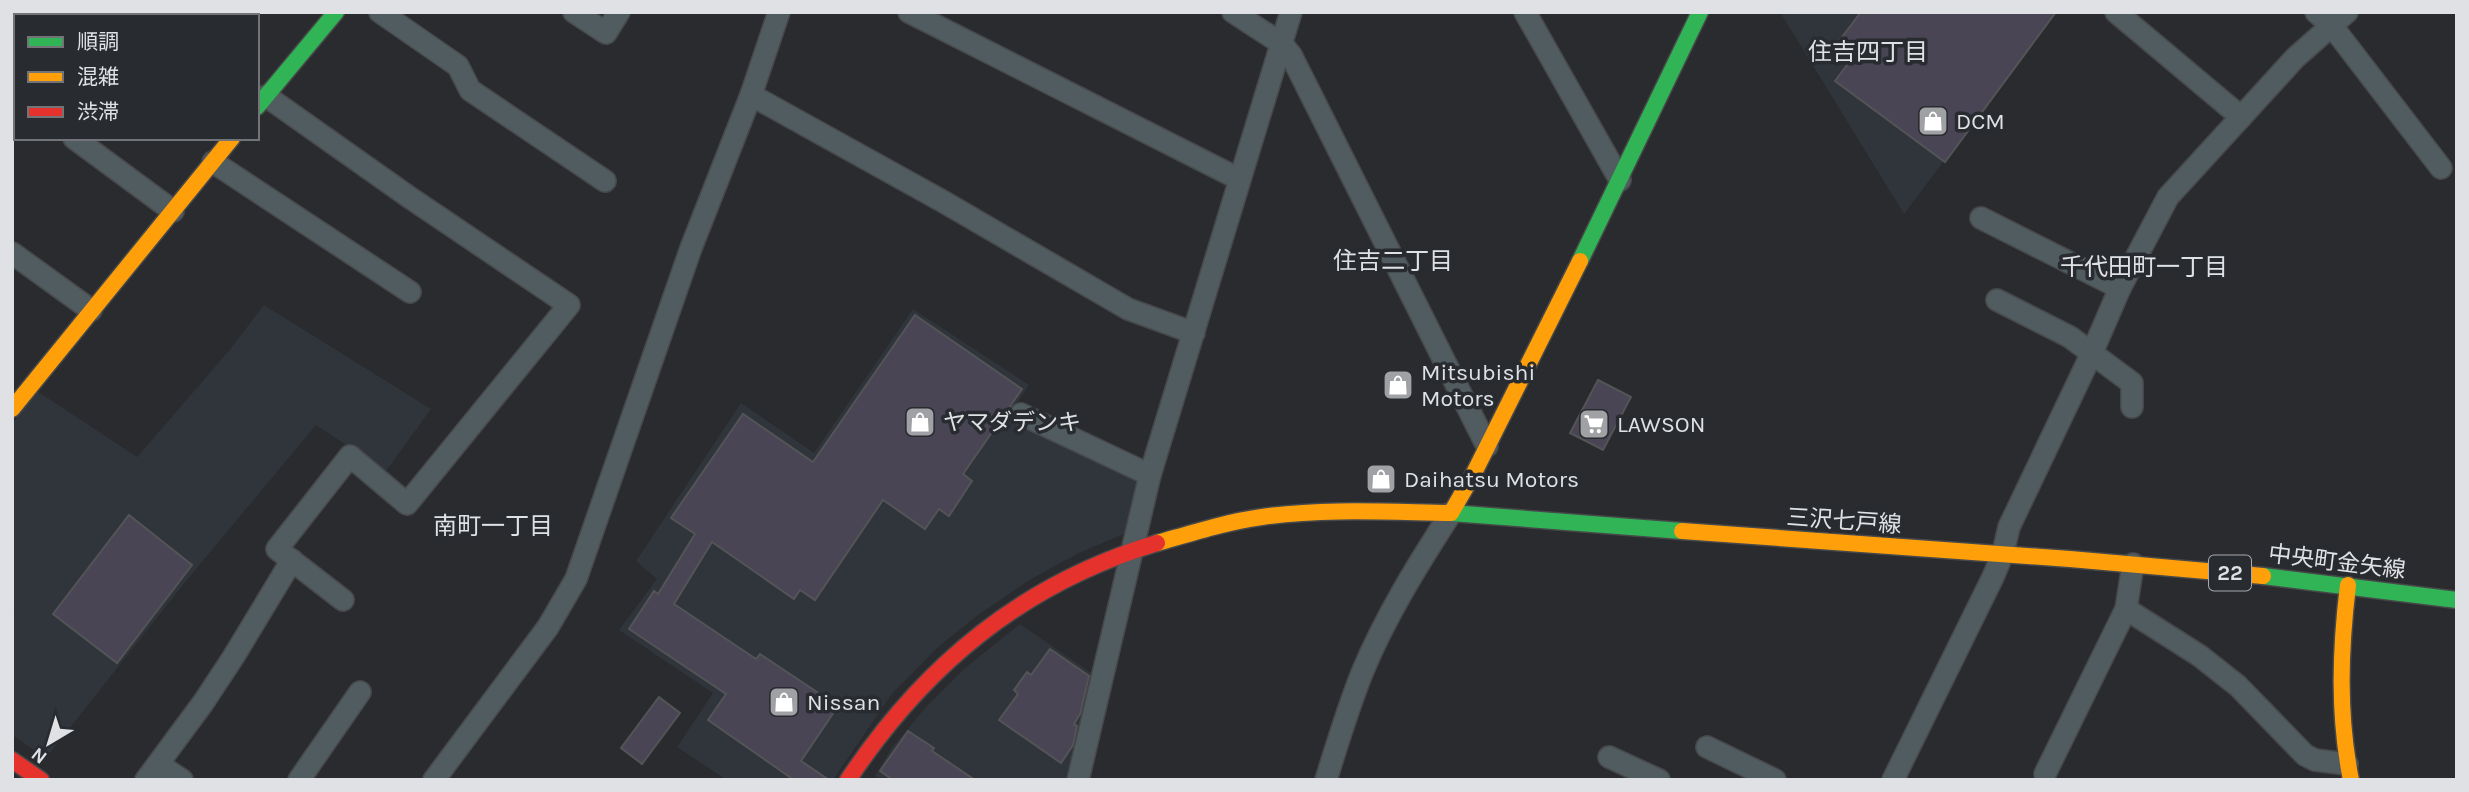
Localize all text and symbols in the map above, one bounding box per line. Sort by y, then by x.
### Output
legend [14,14,259,140]
text: 順調 [77,30,119,54]
district label: 住吉四丁目 [1808,38,1928,66]
text: 混雑 [77,65,119,89]
text: 渋滞 [77,100,119,124]
shop icon: DCM [1916,104,1950,138]
place label: DCM [1956,108,2005,135]
district label: 住吉二丁目 [1333,247,1453,275]
district label: 千代田町一丁目 [2060,253,2228,281]
place label: Mitsubishi Motors [1421,359,1535,412]
shop icon: Mitsubishi Motors [1381,368,1415,402]
shop icon: ヤマダデンキ [903,405,937,439]
supermarket icon: LAWSON [1577,407,1611,441]
place label: ヤマダデンキ [943,409,1081,436]
place label: LAWSON [1617,411,1705,438]
shop icon: Daihatsu Motors [1364,462,1398,496]
place label: Daihatsu Motors [1404,466,1579,493]
street label: 三沢七戸線 [1786,504,1902,538]
district label: 南町一丁目 [433,512,553,540]
street label: 中央町金矢線 [2267,540,2407,584]
road number: 22 [2209,556,2251,590]
shop icon: Nissan [767,685,801,719]
place label: Nissan [807,689,880,716]
north arrow [14,708,84,778]
text: N [27,743,51,768]

